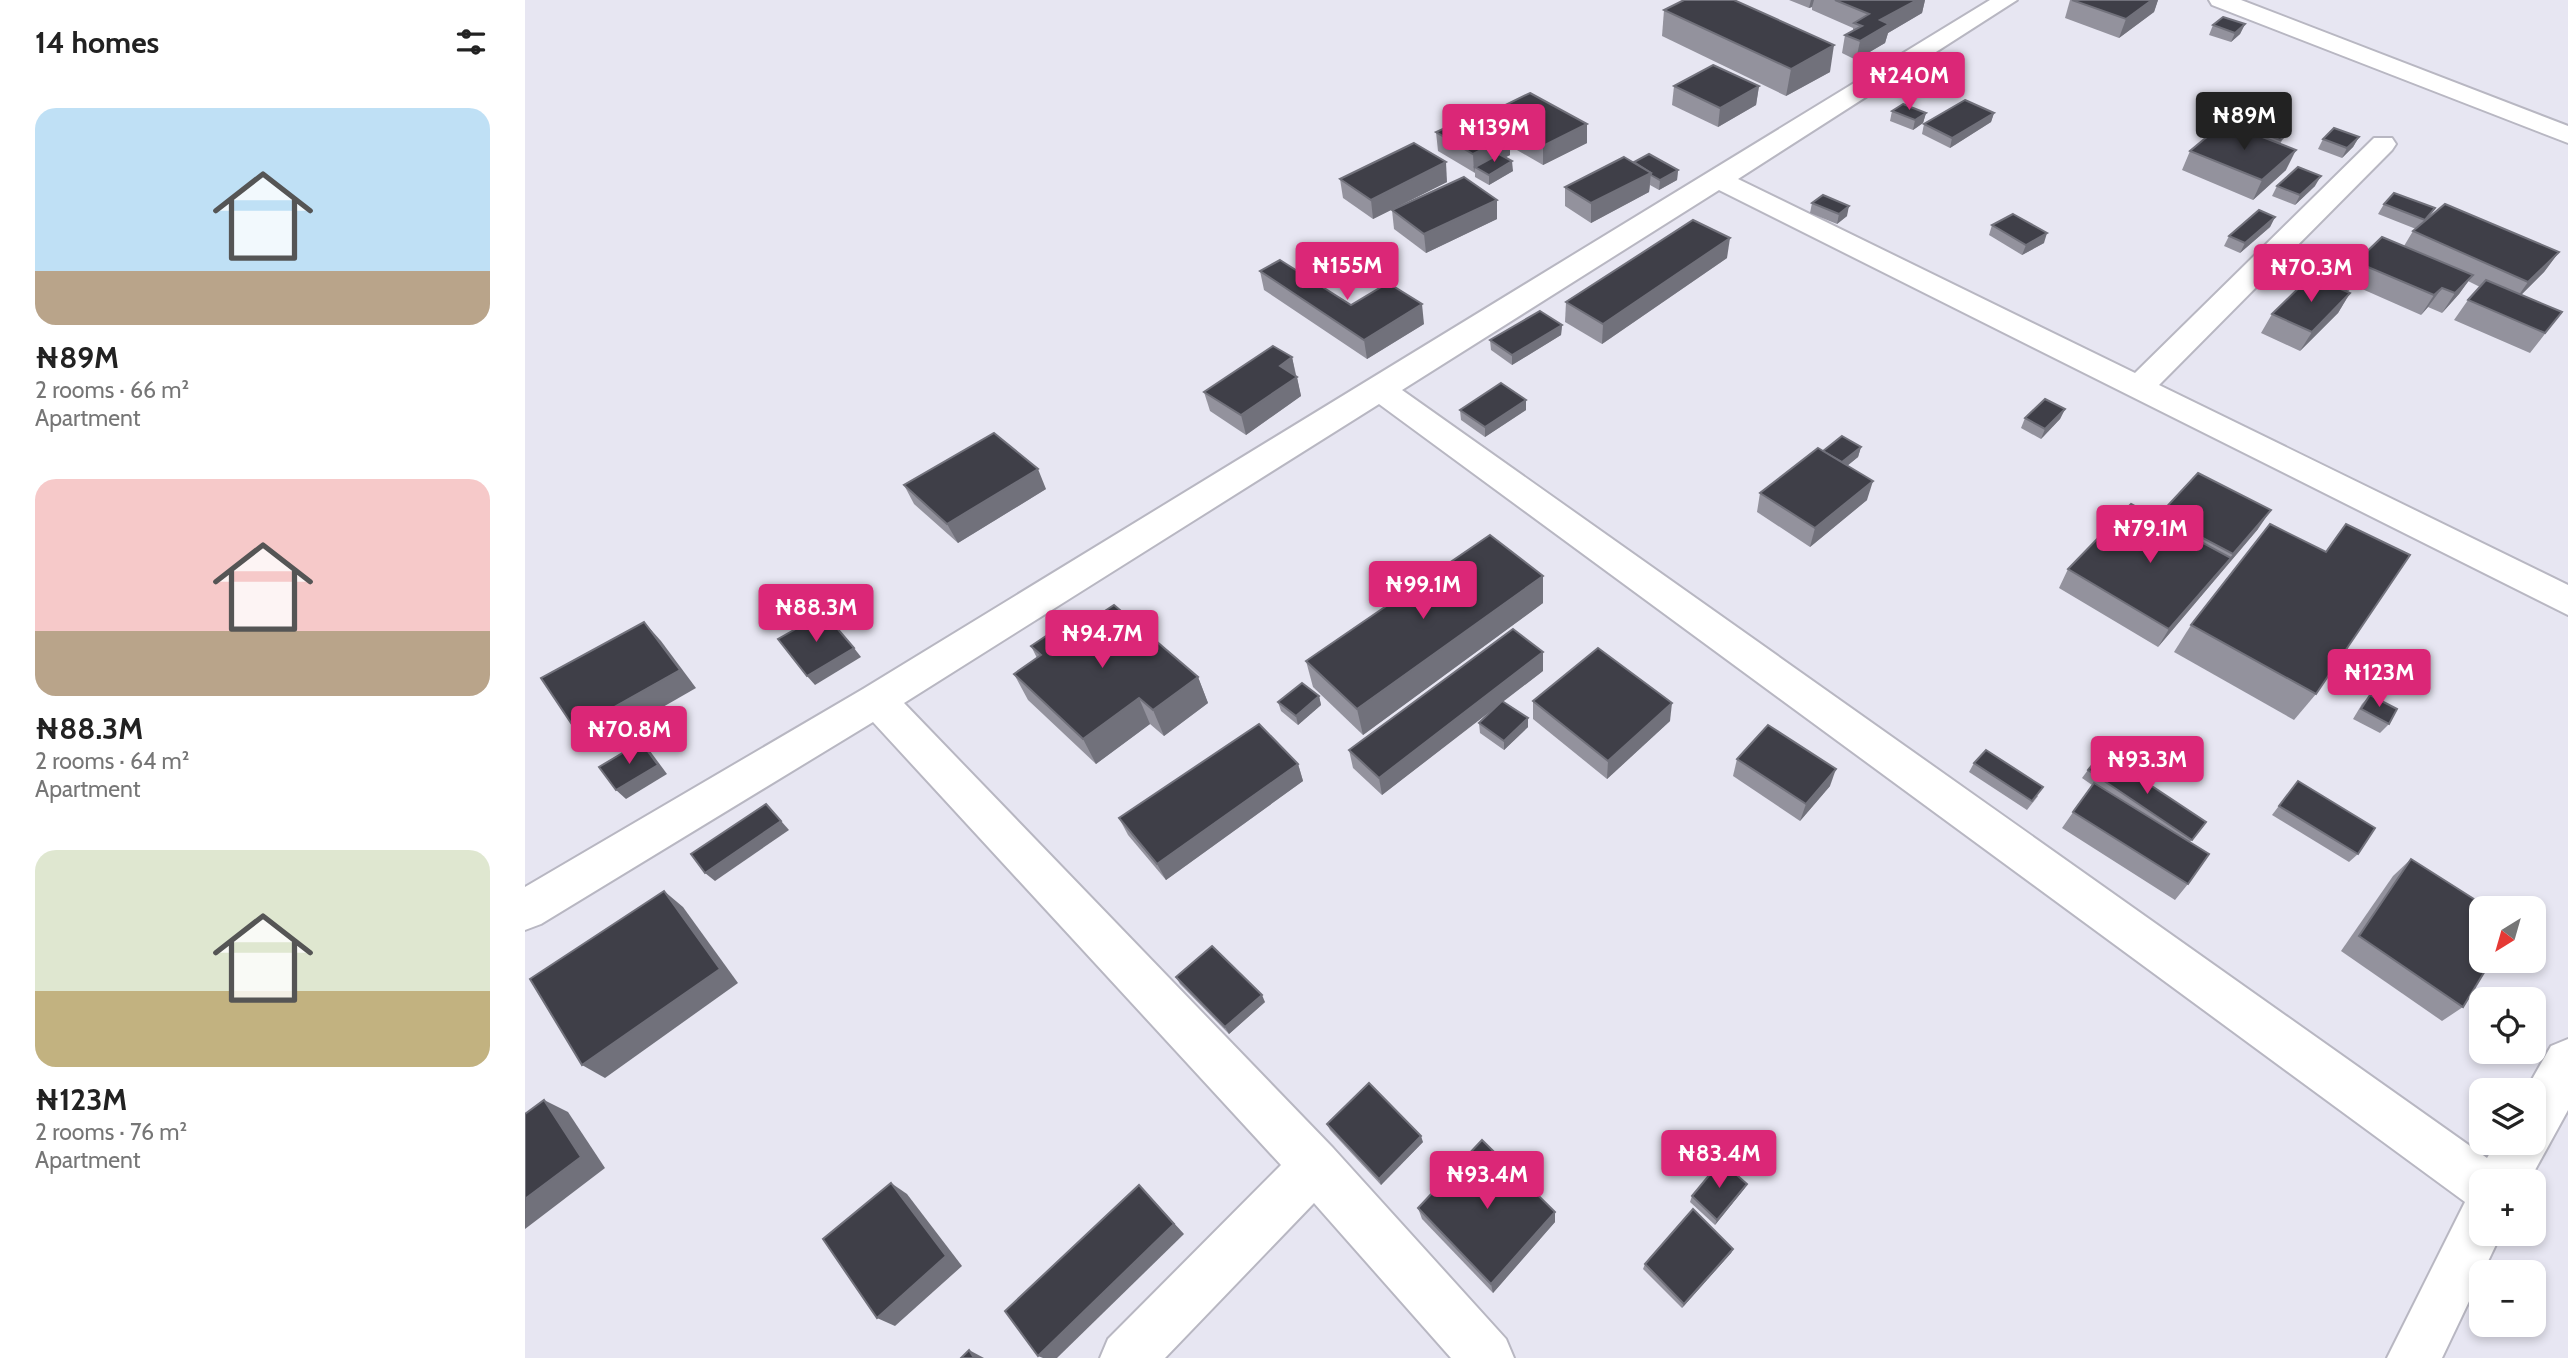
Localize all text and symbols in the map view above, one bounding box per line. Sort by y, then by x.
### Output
icon: filters [452,23,490,61]
text: 14 homes [35,24,159,61]
pin: ₦240M [1860,52,1958,112]
text: ₦240M [1869,61,1949,89]
pin: ₦89M [2203,92,2285,152]
text: ₦89M [2212,101,2276,129]
pin: ₦139M [1445,104,1543,164]
text: ₦139M [1458,113,1530,141]
icon: home [200,153,326,279]
pin: ₦155M [1298,243,1396,302]
pin: ₦70.3M [2254,244,2368,304]
text: ₦155M [1312,251,1382,279]
text: ₦70.3M [2270,253,2352,281]
text: ₦89M [35,339,119,376]
text: 2 rooms · 66 m² [35,376,189,404]
text: Apartment [35,404,140,432]
pin: ₦79.1M [2093,505,2207,565]
text: ₦79.1M [2112,514,2188,542]
icon: home [200,524,326,650]
pin: ₦99.1M [1366,562,1480,621]
text: ₦99.1M [1385,570,1461,598]
pin: ₦88.3M [759,584,873,644]
text: ₦88.3M [774,593,858,621]
pin: ₦94.7M [1045,610,1159,670]
text: ₦94.7M [1061,619,1143,647]
pin: ₦123M [2330,650,2428,709]
text: ₦123M [2344,658,2414,686]
pin: ₦70.8M [572,706,686,766]
text: ₦88.3M [35,710,143,747]
text: ₦70.8M [587,715,671,743]
pin: ₦93.3M [2090,736,2204,796]
text: ₦93.3M [2107,745,2187,773]
text: 2 rooms · 64 m² [35,747,189,775]
text: Apartment [35,775,140,803]
icon: home [200,895,326,1021]
north arrow [2469,896,2546,973]
map controls [2469,896,2546,1337]
button: locate [2469,987,2546,1064]
button: layers [2469,1078,2546,1155]
text: ₦123M [35,1081,127,1118]
text: 2 rooms · 76 m² [35,1118,187,1146]
pin: ₦83.4M [1662,1130,1776,1190]
text: ₦83.4M [1677,1139,1761,1167]
text: Apartment [35,1146,140,1174]
pin: ₦93.4M [1430,1152,1544,1211]
text: ₦93.4M [1446,1160,1528,1188]
button: + [2469,1169,2546,1246]
button: − [2469,1260,2546,1337]

